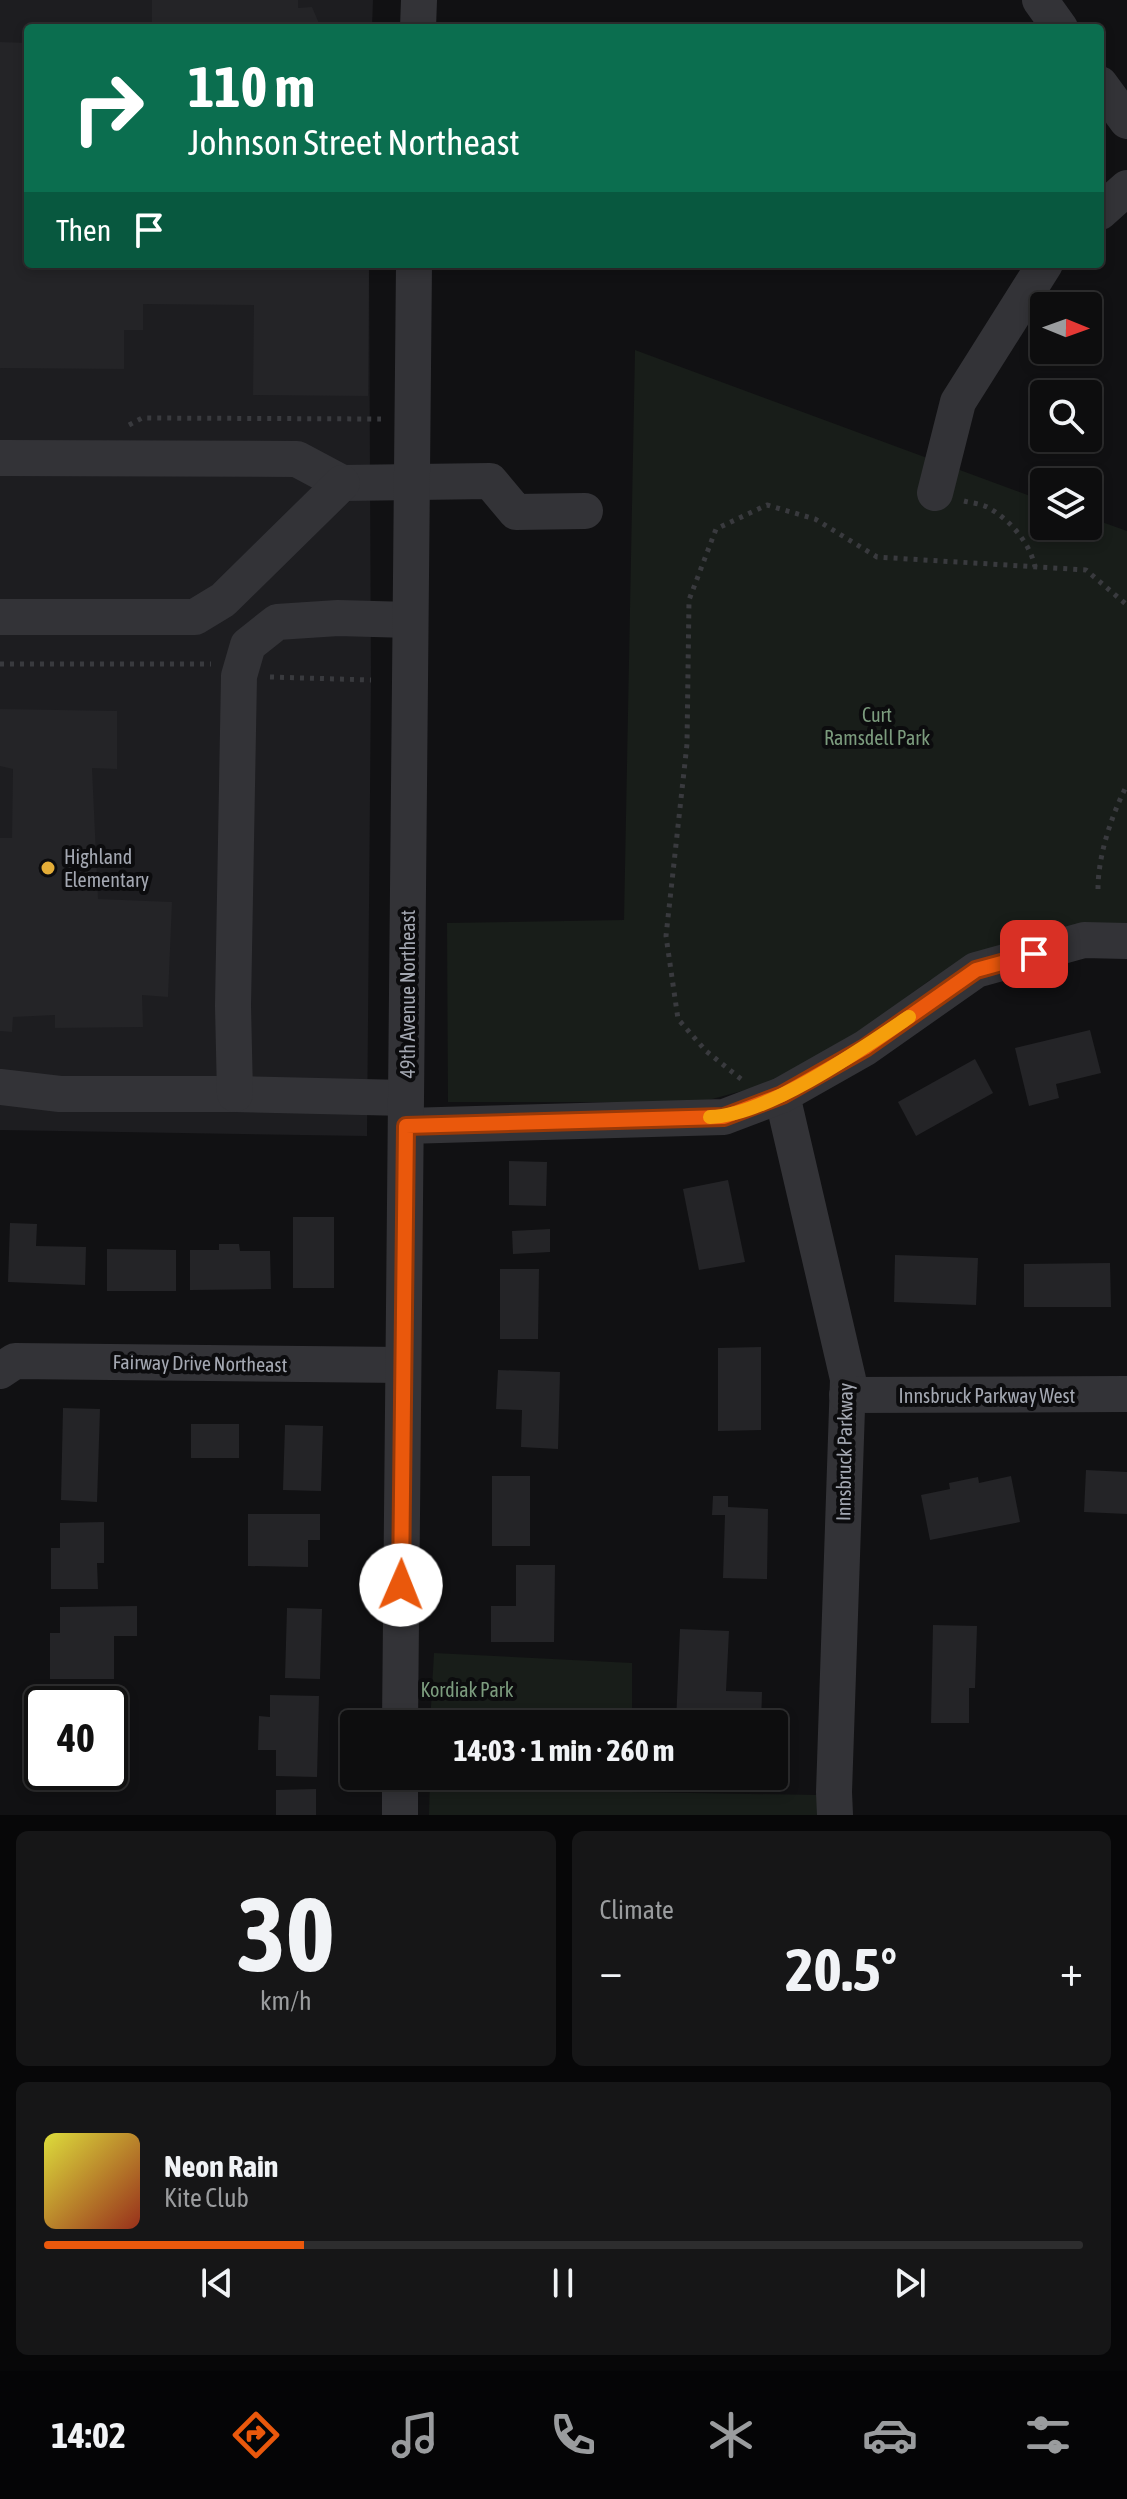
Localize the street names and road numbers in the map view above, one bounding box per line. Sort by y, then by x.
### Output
street label: 49th Avenue Northeast [396,909,419,1078]
street label: Fairway Drive Northeast [113,1350,288,1376]
street label: Innsbruck Parkway [831,1383,857,1521]
street label: Innsbruck Parkway West [899,1384,1076,1407]

